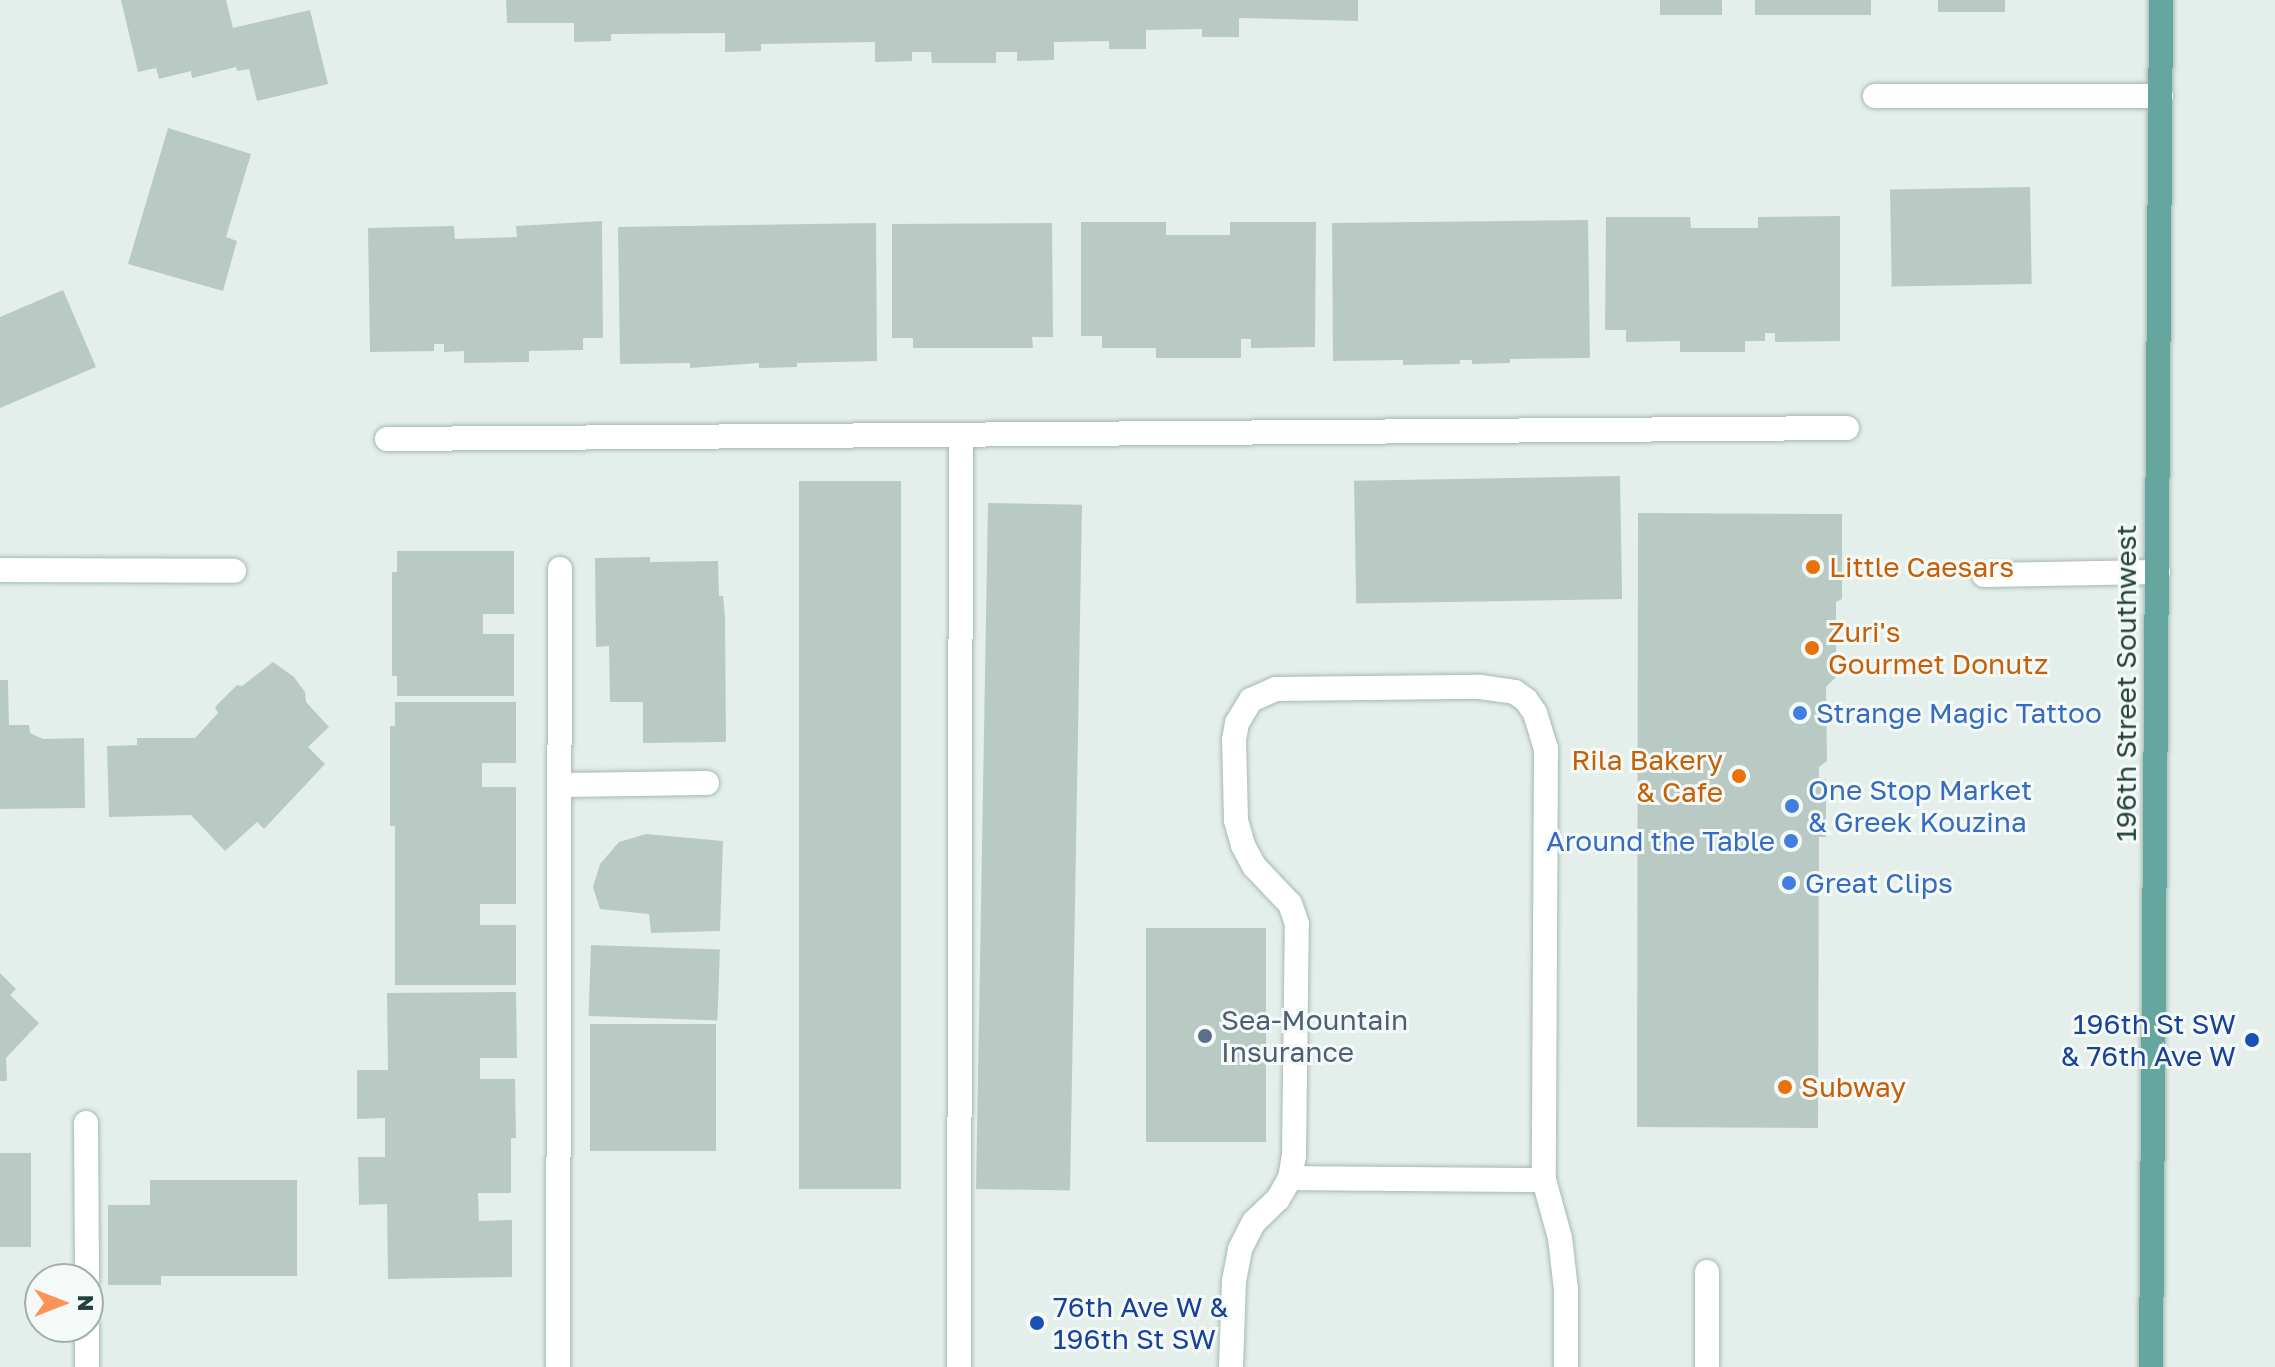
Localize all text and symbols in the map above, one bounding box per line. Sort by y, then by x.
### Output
street label: 196th Street Southwest [2109,524,2143,842]
place label: Little Caesars [1829,550,2014,584]
marker: Little Caesars [1804,558,1822,576]
place label: Zuri's Gourmet Donutz [1828,615,2048,681]
marker: Zuri's Gourmet Donutz [1803,639,1821,657]
place label: Strange Magic Tattoo [1816,696,2102,730]
marker: Strange Magic Tattoo [1791,704,1809,722]
place label: Rila Bakery & Cafe [1571,743,1723,809]
marker: Rila Bakery & Cafe [1730,767,1748,785]
place label: One Stop Market & Greek Kouzina [1808,773,2032,839]
marker: One Stop Market & Greek Kouzina [1783,797,1801,815]
place label: Around the Table [1546,824,1775,858]
marker: Around the Table [1782,832,1800,850]
place label: Great Clips [1805,866,1953,900]
marker: Great Clips [1780,874,1798,892]
place label: Sea-Mountain Insurance [1221,1003,1408,1069]
place label: 196th St SW & 76th Ave W [2061,1007,2236,1073]
marker: Sea-Mountain Insurance [1196,1027,1214,1045]
marker: 196th St SW & 76th Ave W [2243,1031,2261,1049]
place label: Subway [1801,1070,1906,1104]
marker: Subway [1776,1078,1794,1096]
north arrow [24,1263,104,1343]
place label: 76th Ave W & 196th St SW [1053,1290,1228,1356]
text: N [73,1295,100,1311]
marker: 76th Ave W & 196th St SW [1028,1314,1046,1332]

